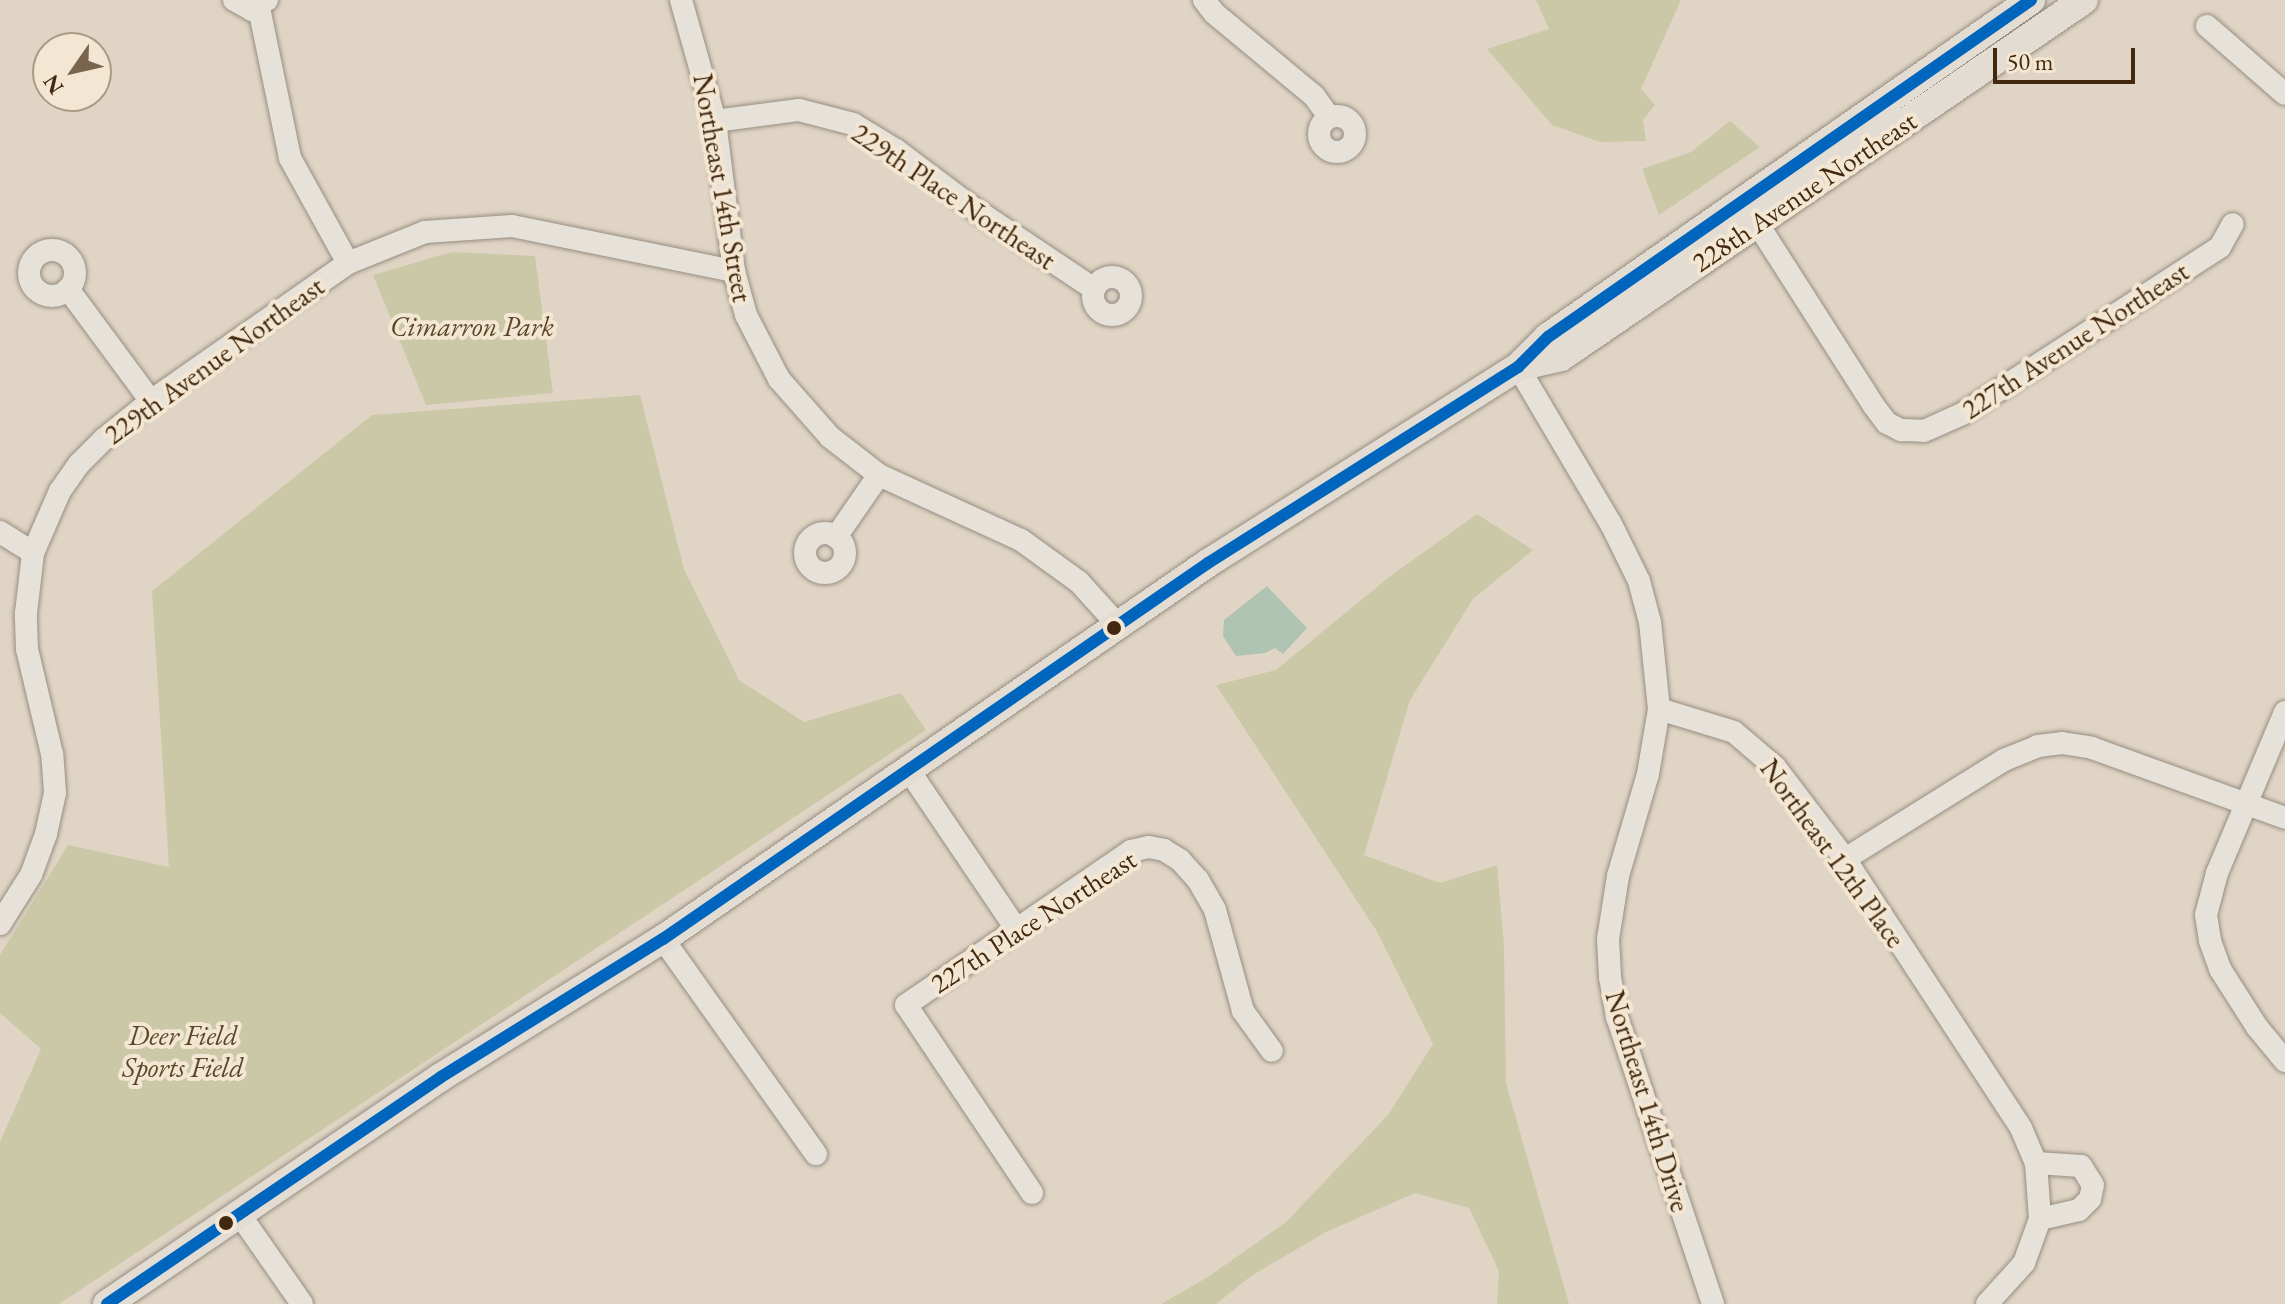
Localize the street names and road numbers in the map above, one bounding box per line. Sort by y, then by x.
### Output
street label: Northeast 14th Street [686,71,760,305]
street label: 228th Avenue Northeast [1685,103,1923,279]
street label: 229th Place Northeast [846,115,1062,277]
street label: 227th Avenue Northeast [1955,254,2195,426]
street label: 229th Avenue Northeast [97,269,331,451]
street label: Northeast 12th Place [1753,752,1913,954]
street label: 227th Place Northeast [924,842,1142,1000]
street label: Northeast 14th Drive [1598,986,1698,1216]

